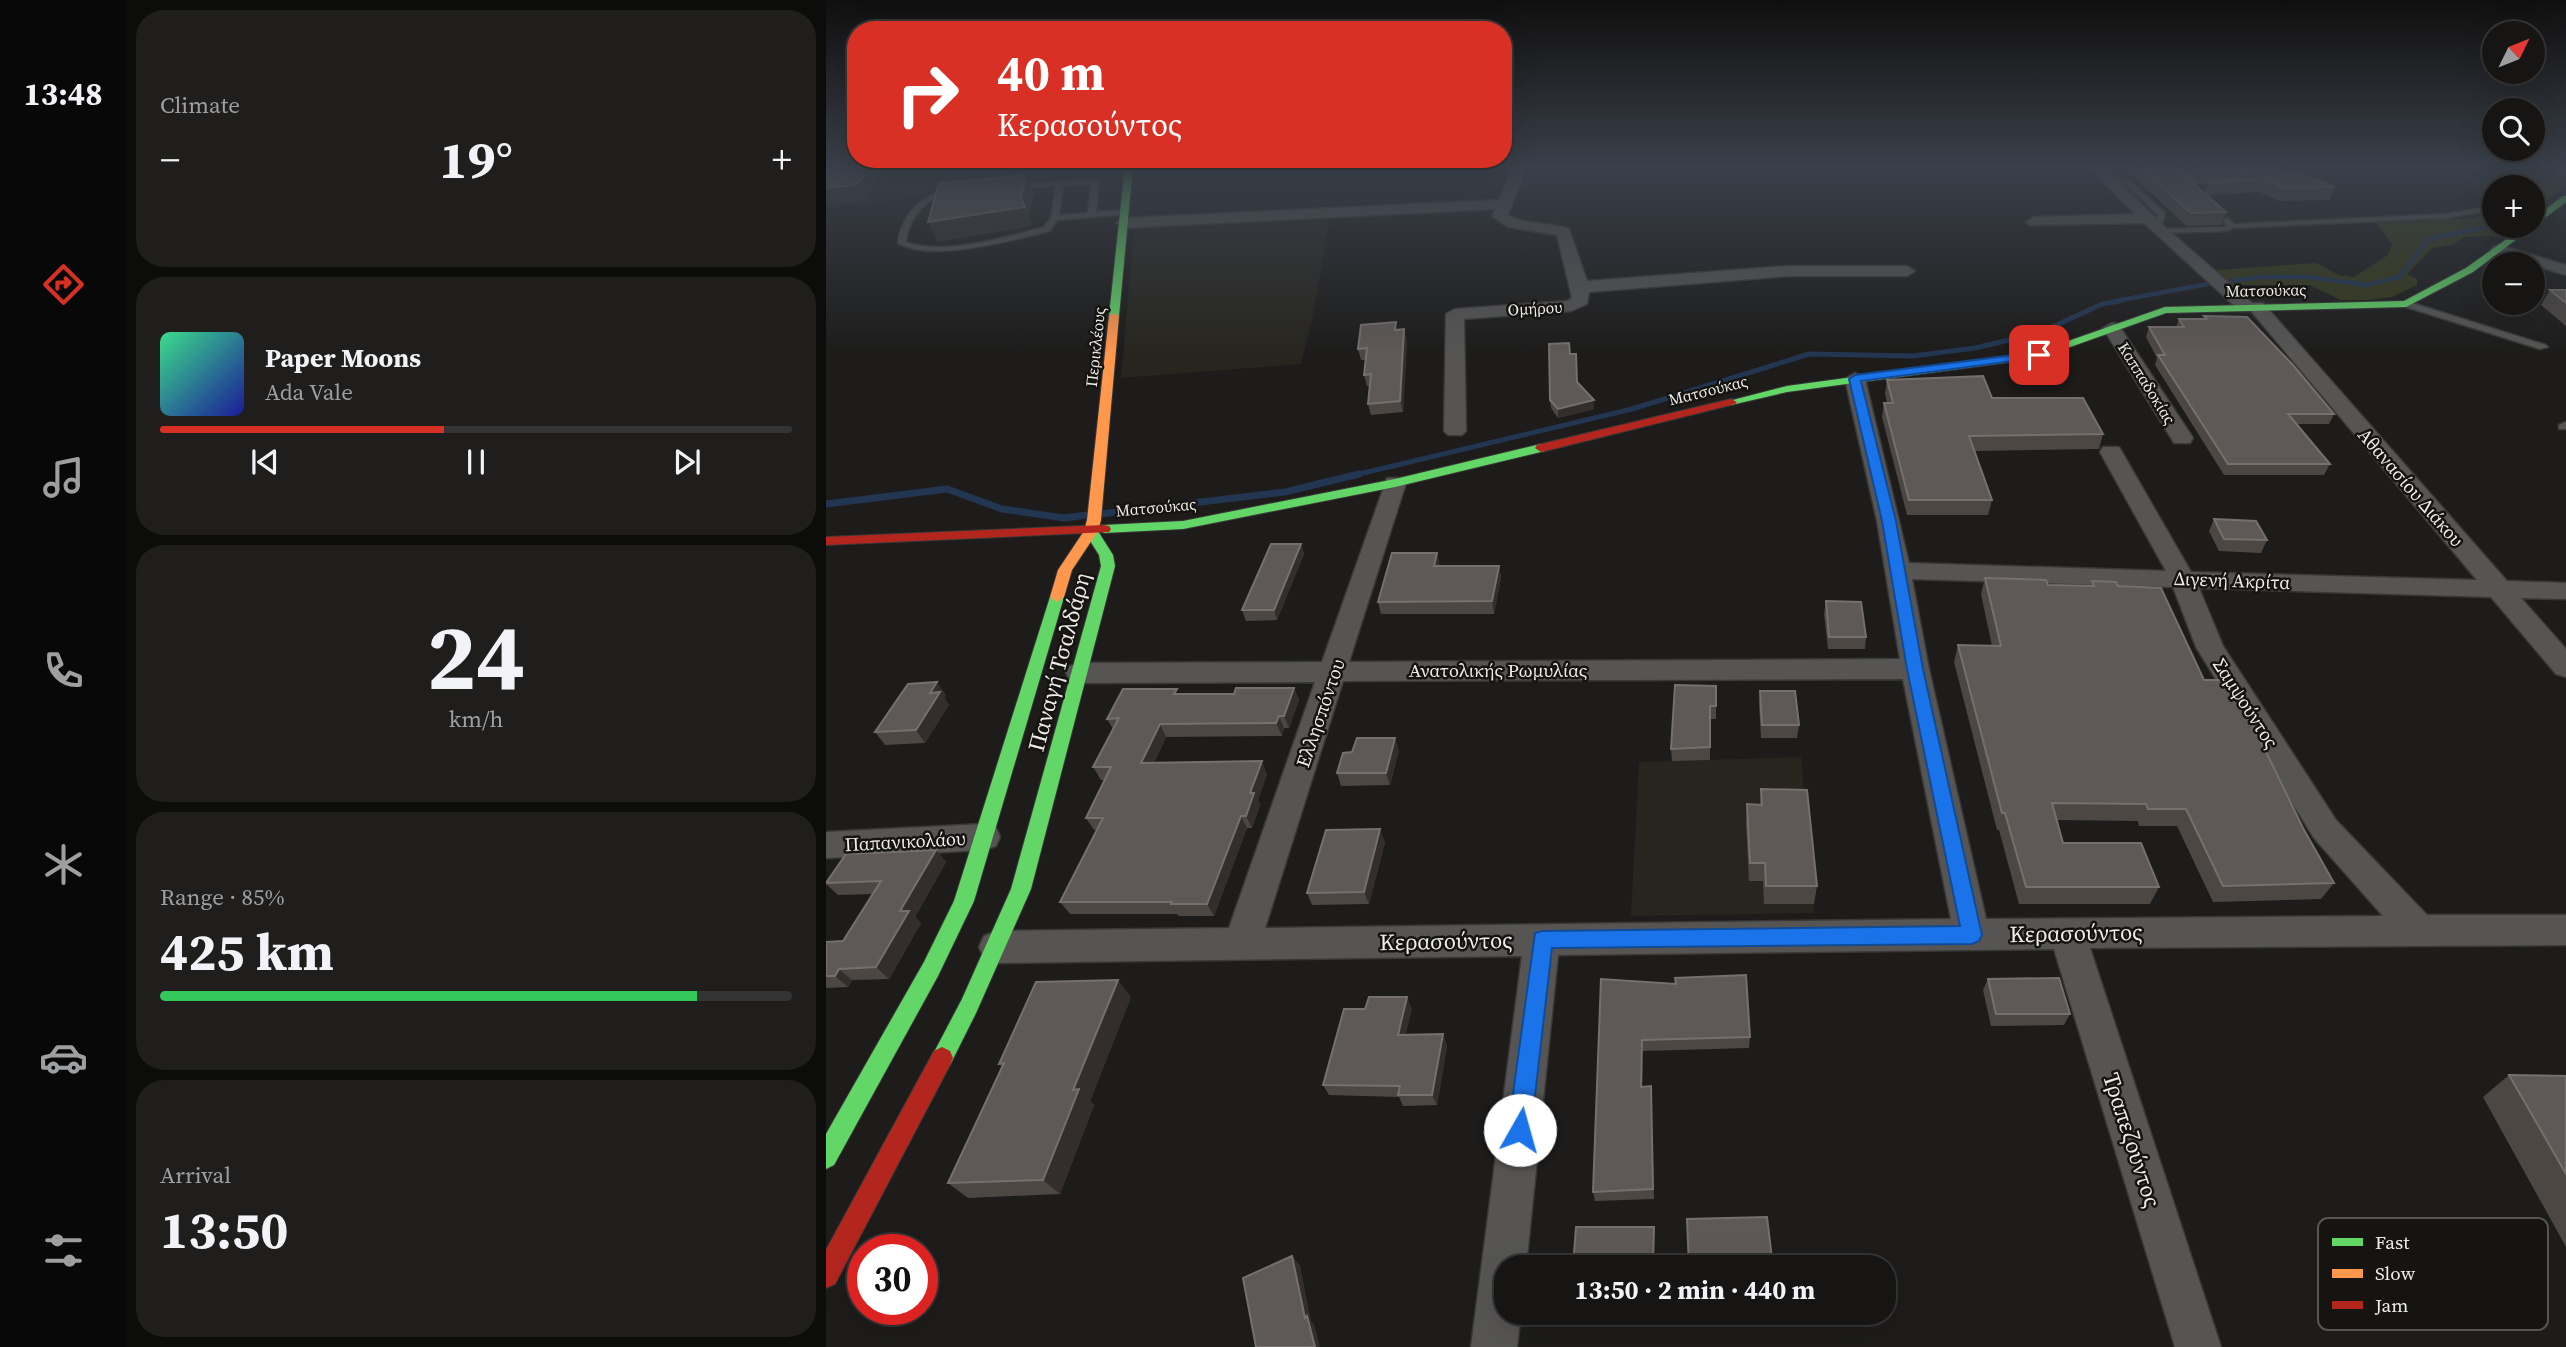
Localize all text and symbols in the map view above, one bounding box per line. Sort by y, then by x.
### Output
north arrow [2482,21,2544,84]
map controls [2482,21,2545,315]
text: 40 m [997,39,1105,106]
icon: right [882,49,973,140]
text: 13:48 [24,72,102,116]
text: Climate [160,89,240,121]
button: search [2482,98,2545,161]
text: Κερασούντος [997,103,1182,147]
text: 19° [439,124,513,195]
text: − [160,134,180,186]
text: + [772,134,792,186]
button: + [2482,175,2545,238]
button: − [2482,252,2545,315]
icon: directions [39,260,88,309]
street label: Ματσούκας [2225,278,2307,302]
street label: Ομήρου [1507,296,1563,320]
street label: Περικλέους [1080,306,1110,388]
pin [2009,325,2069,385]
icon: arrive [2020,336,2058,374]
street label: Καππαδοκίας [2113,338,2181,428]
text: Paper Moons [265,340,421,376]
street label: Ματσούκας [1666,370,1750,410]
text: Ada Vale [265,376,353,408]
street label: Αθανασίου Διάκου [2352,422,2470,552]
icon: previous [246,443,284,481]
icon: pause [457,443,495,481]
icon: next [668,443,706,481]
icon: music [39,453,88,502]
street label: Ματσούκας [1115,493,1197,521]
street label: Διγενή Ακρίτα [2173,565,2291,595]
street label: Παναγή Τσαλδάρη [1020,569,1098,755]
text: 24 [427,595,525,719]
icon: phone [39,646,88,695]
street label: Σαμψούντος [2207,653,2285,753]
street label: Ελλησπόντου [1289,655,1351,771]
street label: Ανατολικής Ρωμυλίας [1409,657,1587,683]
text: km/h [449,703,503,735]
street label: Παπανικολάου [844,825,966,857]
icon: climate [39,840,88,889]
text: Range · 85% [160,881,285,913]
text: 425 km [160,916,334,987]
street label: Κερασούντος [2009,916,2143,950]
street label: Κερασούντος [1379,924,1513,958]
icon: car [39,1033,88,1082]
street label: Τραπεζούντος [2095,1069,2169,1211]
position arrow [1483,1093,1557,1167]
text: Arrival [160,1159,231,1191]
text: 13:50 [160,1194,288,1265]
legend [2318,1218,2548,1330]
icon: filters [39,1226,88,1275]
text: Fast [2375,1229,2410,1255]
speed limit sign: 30 [847,1234,938,1325]
text: Slow [2375,1260,2416,1286]
text: 13:50 · 2 min · 440 m [1575,1272,1815,1308]
text: Jam [2374,1292,2408,1318]

